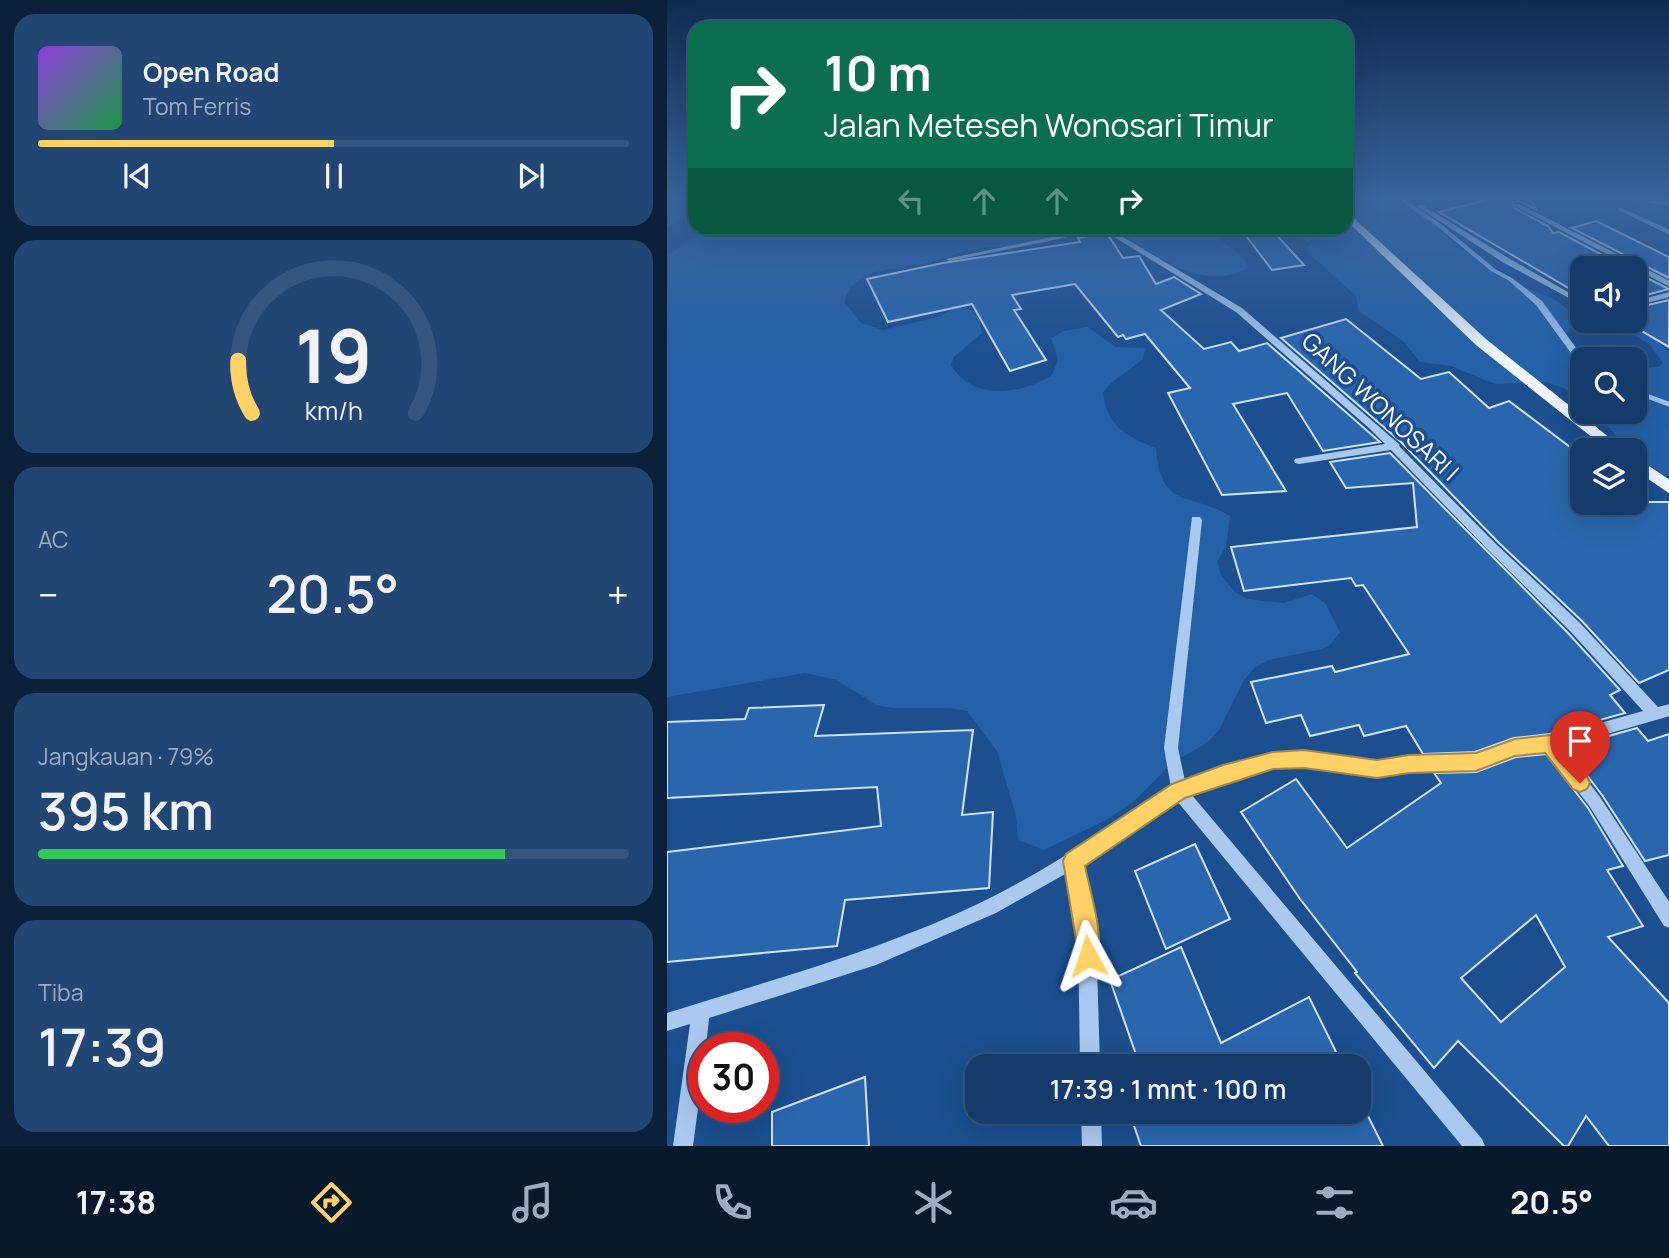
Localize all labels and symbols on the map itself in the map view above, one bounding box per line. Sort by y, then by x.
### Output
street label: GANG WONOSARI I [1295,324,1467,488]
pin [1550,711,1610,783]
position arrow [1051,919,1125,993]
speed limit sign: 30 [688,1032,779,1123]

